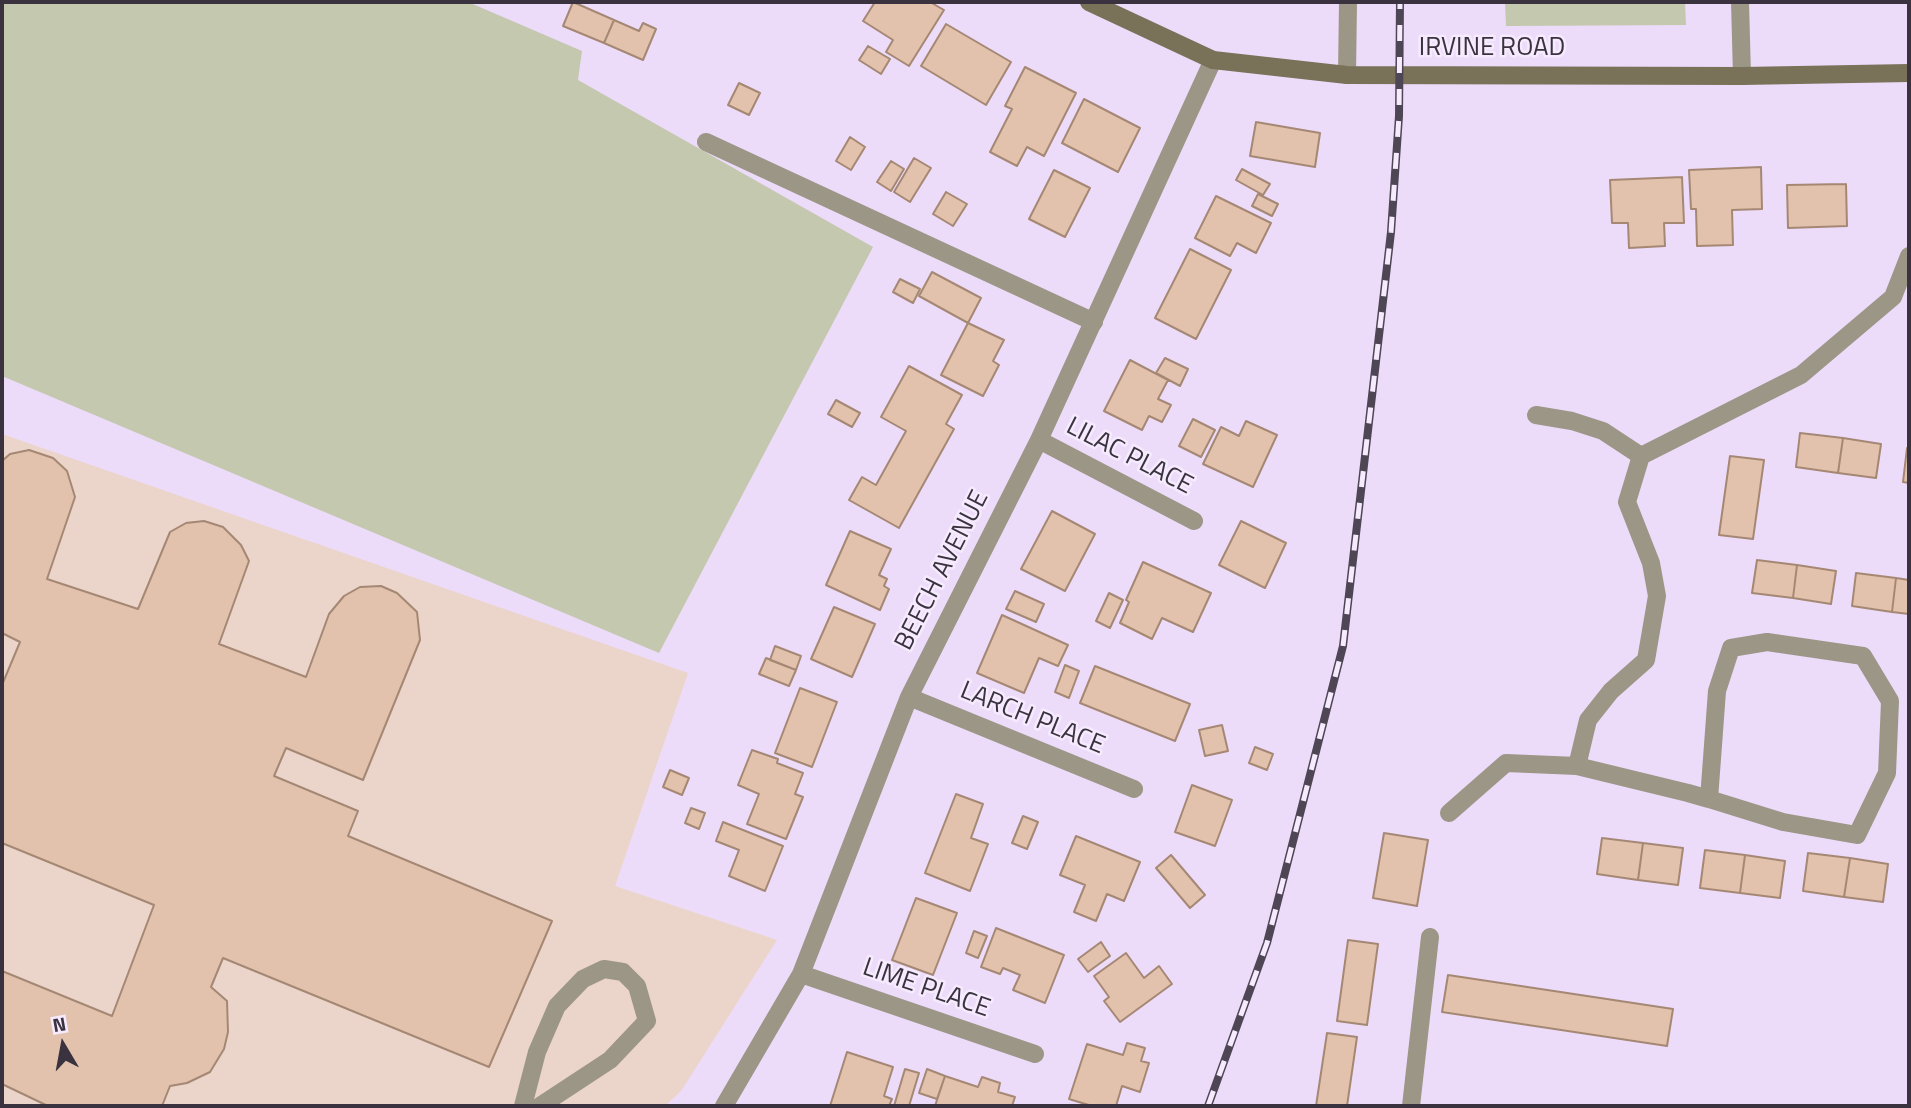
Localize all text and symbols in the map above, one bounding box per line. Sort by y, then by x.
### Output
street label: IRVINE ROAD [1419,33,1565,65]
street label: LILAC PLACE [1060,412,1198,502]
street label: BEECH AVENUE [889,486,997,656]
street label: LARCH PLACE [955,676,1109,762]
street label: LIME PLACE [858,953,994,1025]
text: N [50,1008,68,1039]
north arrow [28,1010,98,1080]

